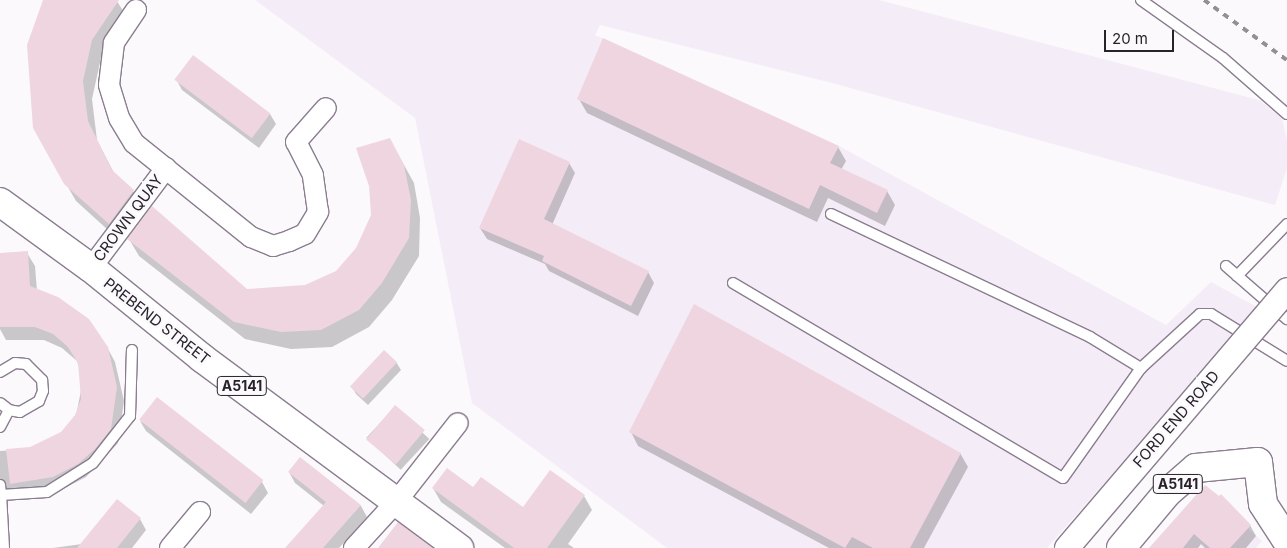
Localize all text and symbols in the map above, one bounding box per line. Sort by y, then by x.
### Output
scale bar [1107,20,1177,52]
text: 20 m [1112,29,1148,48]
street label: CROWN QUAY [89,171,167,265]
street label: PREBEND STREET [100,274,214,368]
street label: FORD END ROAD [1129,367,1223,471]
road number: A5141 [216,374,268,398]
road number: A5141 [1152,472,1204,496]

